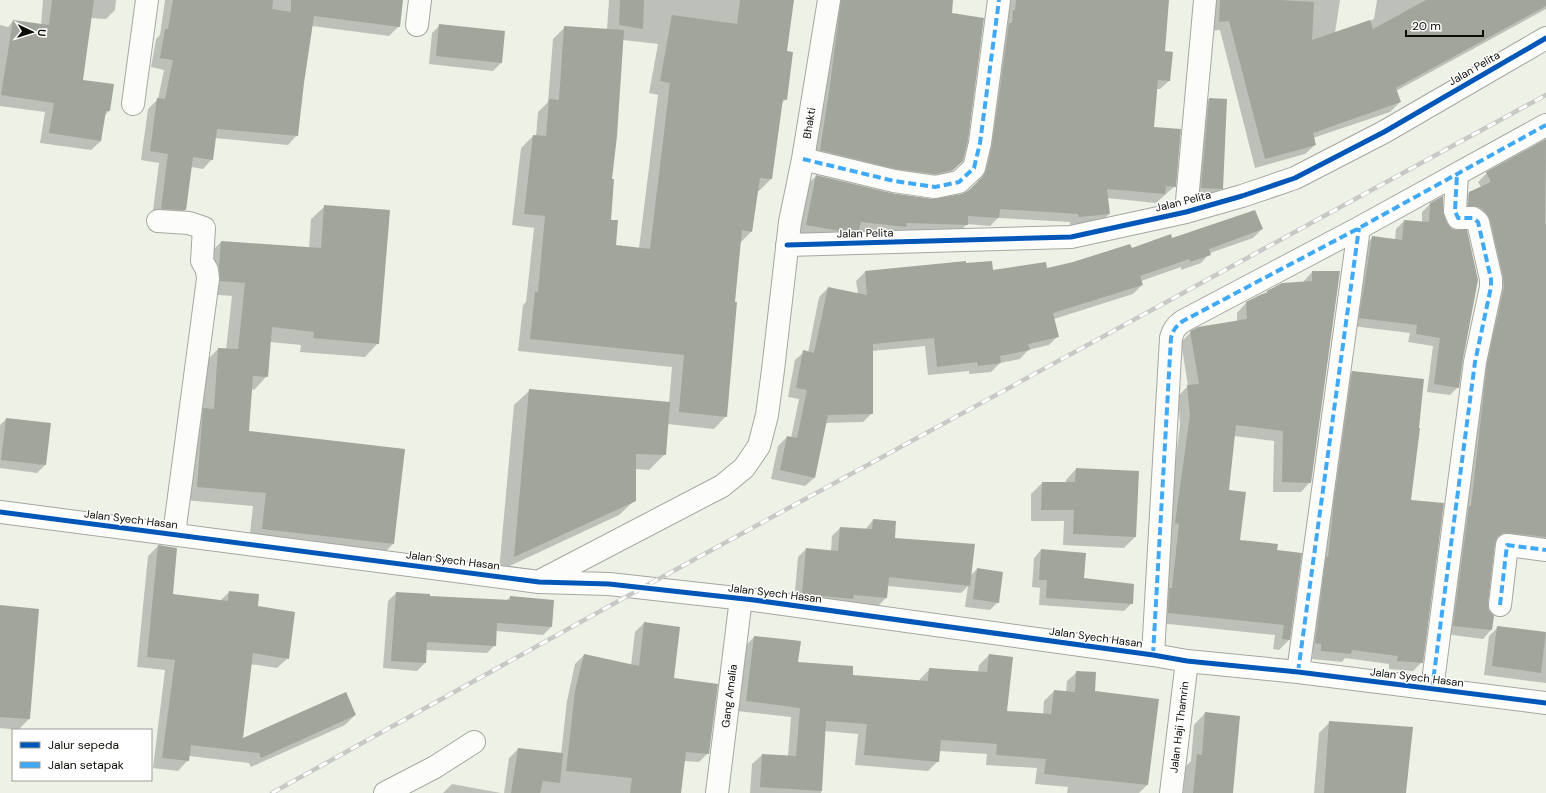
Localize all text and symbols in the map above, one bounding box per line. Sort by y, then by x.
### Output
north arrow [12,12,52,52]
scale bar [1406,12,1483,38]
text: 20 m [1412,18,1441,34]
text: U [35,28,49,37]
street label: Jalan Pelita [1446,48,1502,88]
street label: Bhakti [800,106,818,140]
street label: Jalan Pelita [1154,187,1212,215]
street label: Jalan Pelita [836,226,894,240]
street label: Jalan Syech Hasan [83,506,179,532]
street label: Jalan Syech Hasan [405,547,501,573]
street label: Jalan Syech Hasan [727,580,823,606]
street label: Jalan Syech Hasan [1048,624,1144,650]
street label: Gang Amalia [718,663,740,729]
street label: Jalan Syech Hasan [1369,664,1465,690]
street label: Jalan Haji Thamrin [1166,680,1192,774]
legend [12,729,152,781]
text: Jalur sepeda [48,737,119,753]
text: Jalan setapak [48,757,124,773]

